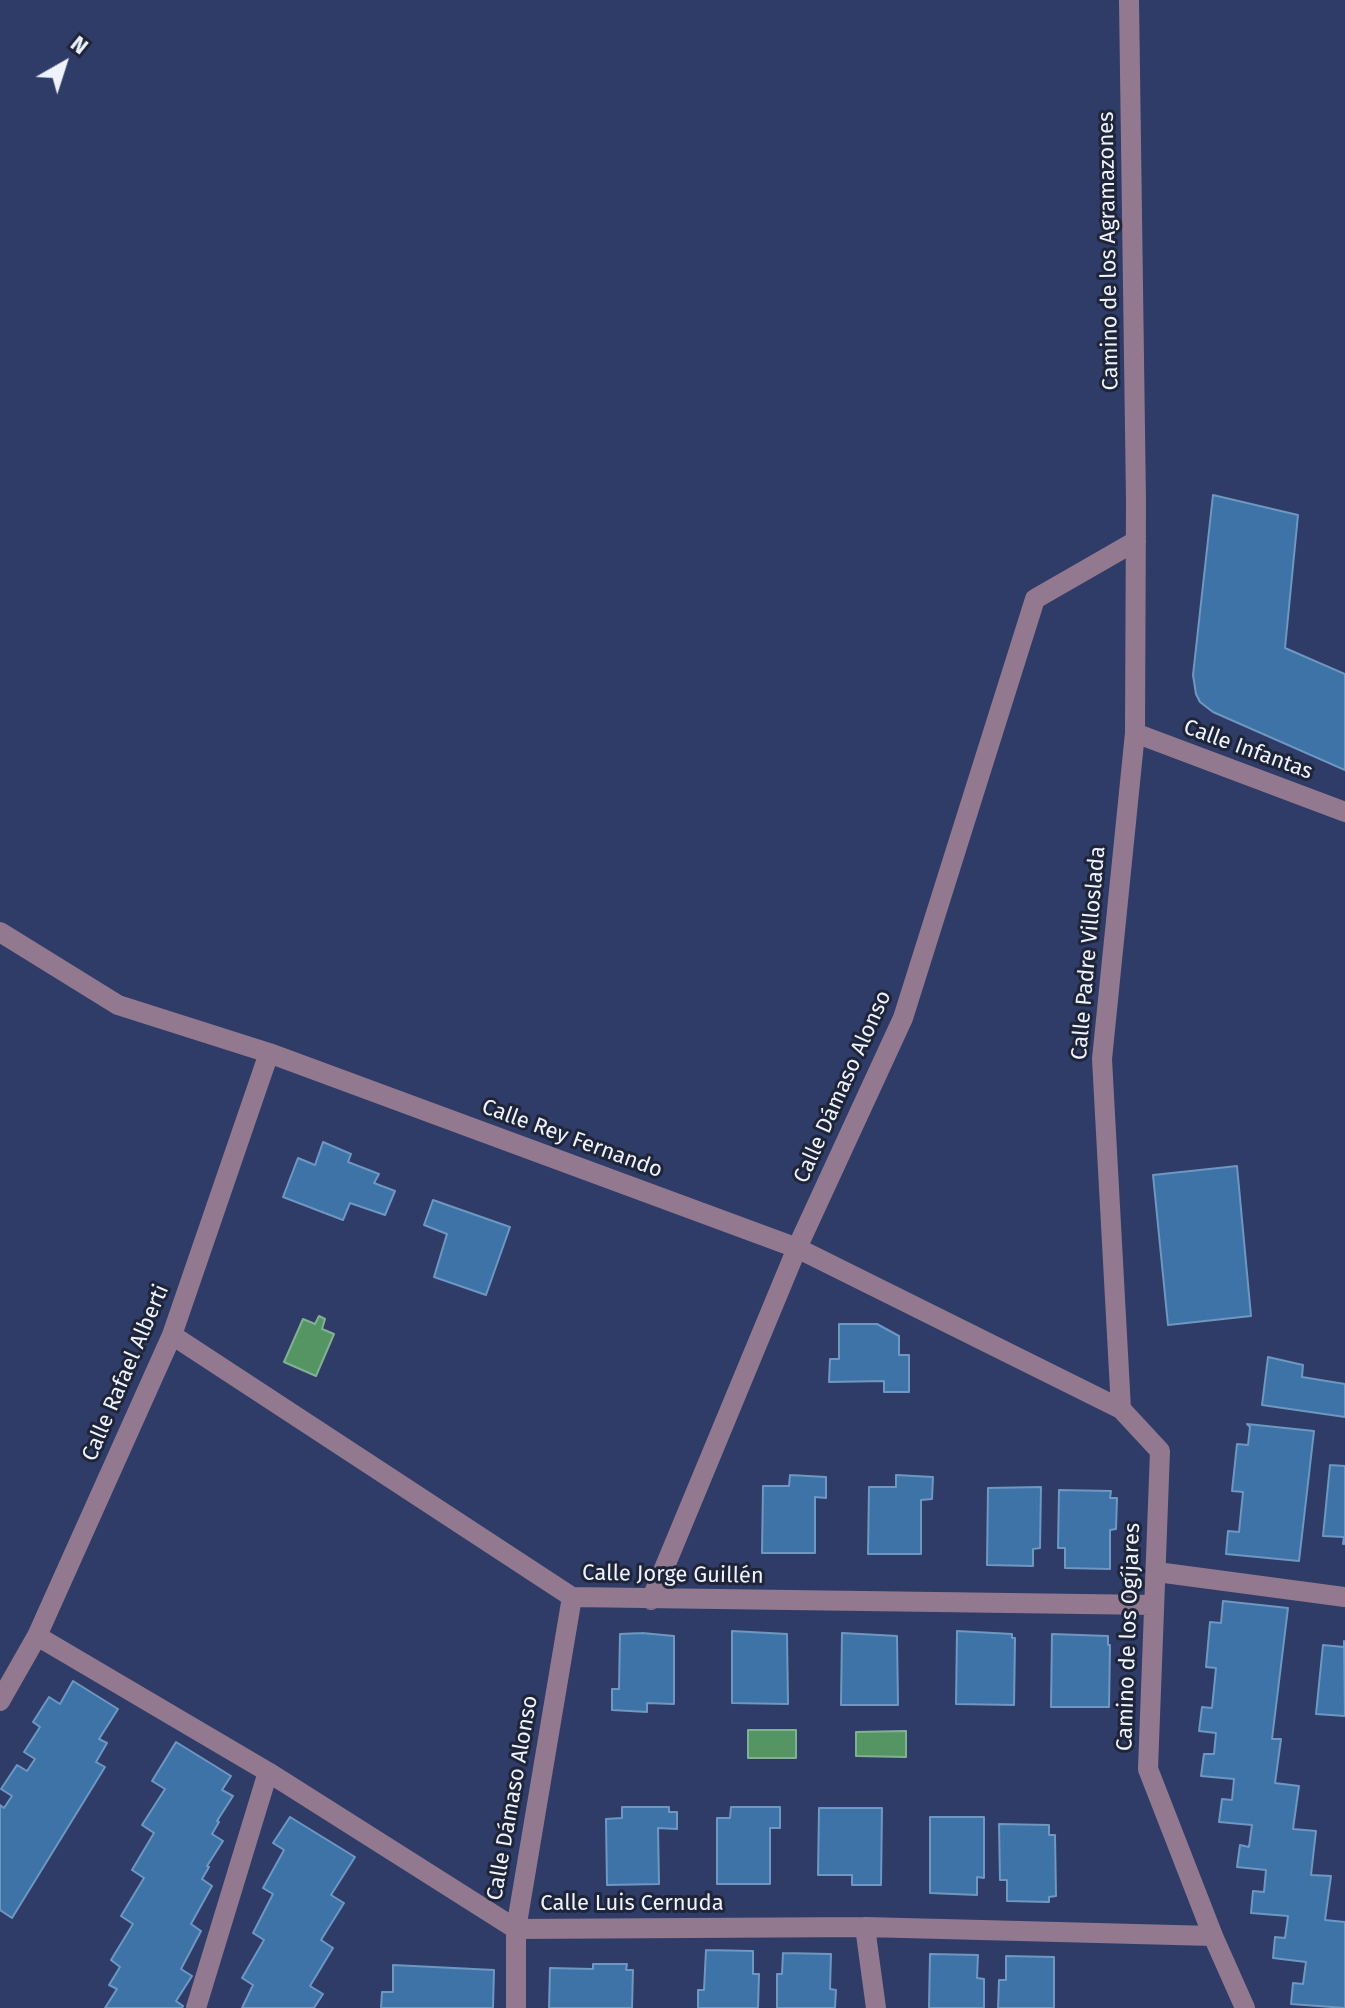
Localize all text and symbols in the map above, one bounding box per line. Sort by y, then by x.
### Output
north arrow [24,24,104,104]
text: N [65,30,94,60]
street label: Camino de los Agramazones [1093,111,1125,391]
street label: Calle Infantas [1180,714,1316,786]
street label: Calle Padre Villoslada [1066,845,1112,1061]
street label: Calle Dámaso Alonso [789,987,897,1187]
street label: Calle Rey Fernando [478,1094,666,1184]
street label: Calle Rafael Alberti [77,1281,175,1465]
street label: Camino de los Ogíjares [1112,1522,1146,1752]
street label: Calle Jorge Guillén [582,1560,764,1590]
street label: Calle Dámaso Alonso [482,1693,544,1903]
street label: Calle Luis Cernuda [540,1891,724,1917]

